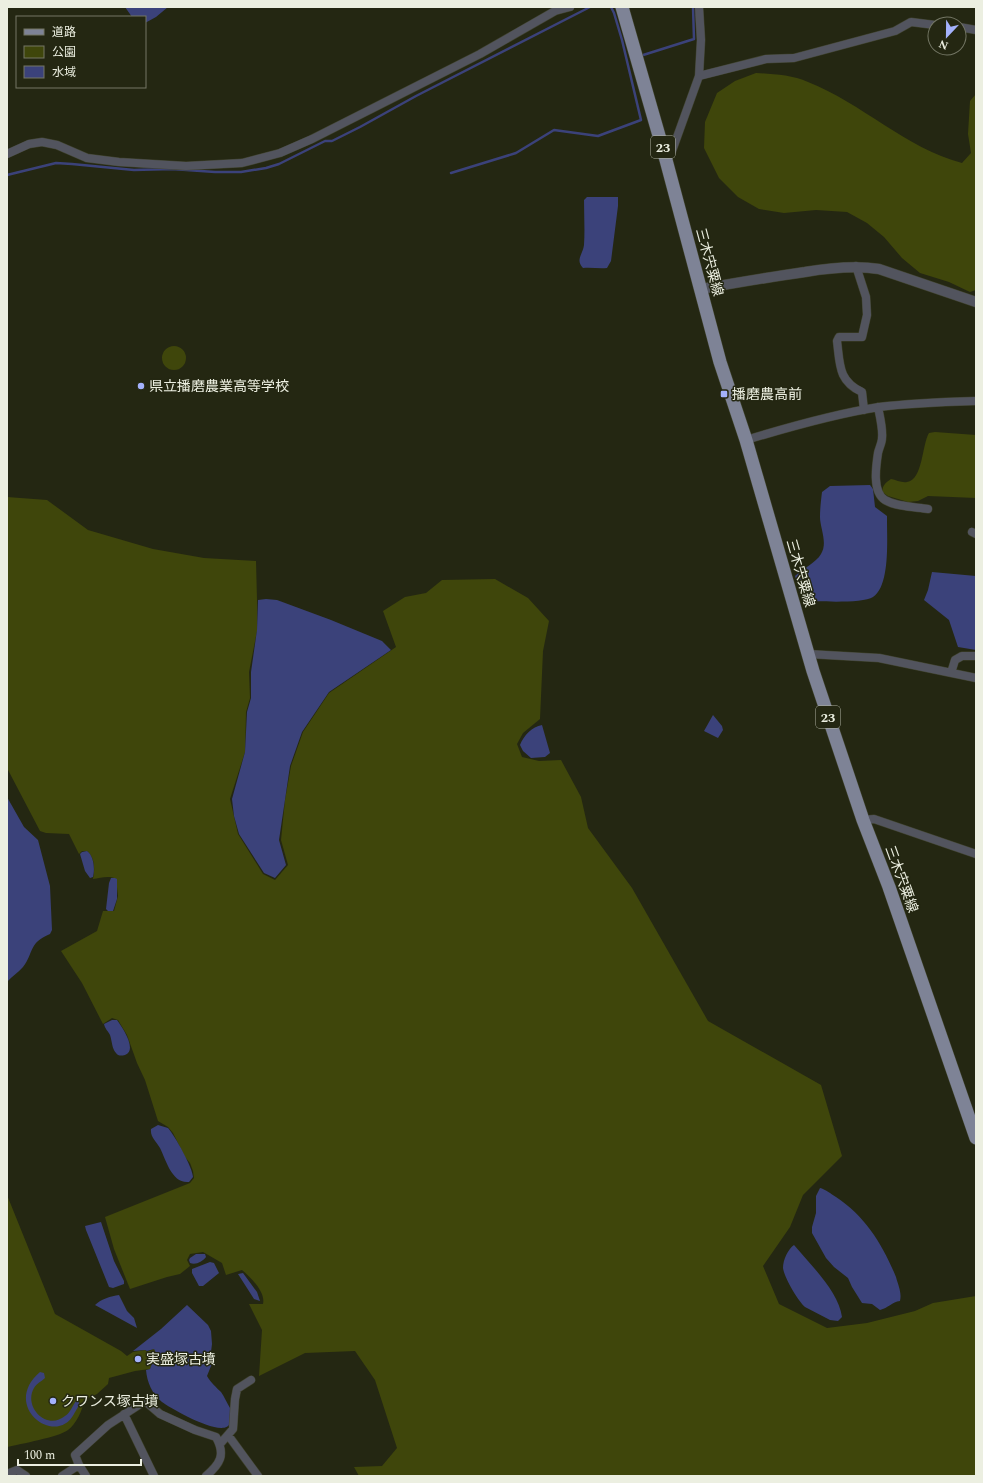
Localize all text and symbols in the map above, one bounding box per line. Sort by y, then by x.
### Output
legend [16,16,146,88]
north arrow [927,16,967,56]
text: 道路 [52,23,76,42]
text: N [936,35,951,54]
text: 公園 [52,43,76,62]
text: 水域 [52,63,76,82]
road number: 23 [651,136,675,158]
street label: 三木宍粟線 [690,226,729,299]
place label: 県立播磨農業高等学校 [149,376,289,397]
marker: 県立播磨農業高等学校 [136,381,146,391]
place label: 播磨農高前 [732,384,802,405]
marker: 播磨農高前 [719,389,729,399]
street label: 三木宍粟線 [781,537,820,610]
road number: 23 [816,706,840,728]
street label: 三木宍粟線 [880,843,923,916]
place label: 実盛塚古墳 [146,1349,216,1370]
marker: 実盛塚古墳 [133,1354,143,1364]
place label: クワンス塚古墳 [61,1391,159,1412]
marker: クワンス塚古墳 [48,1396,58,1406]
scale bar [18,1441,141,1467]
text: 100 m [24,1446,55,1465]

